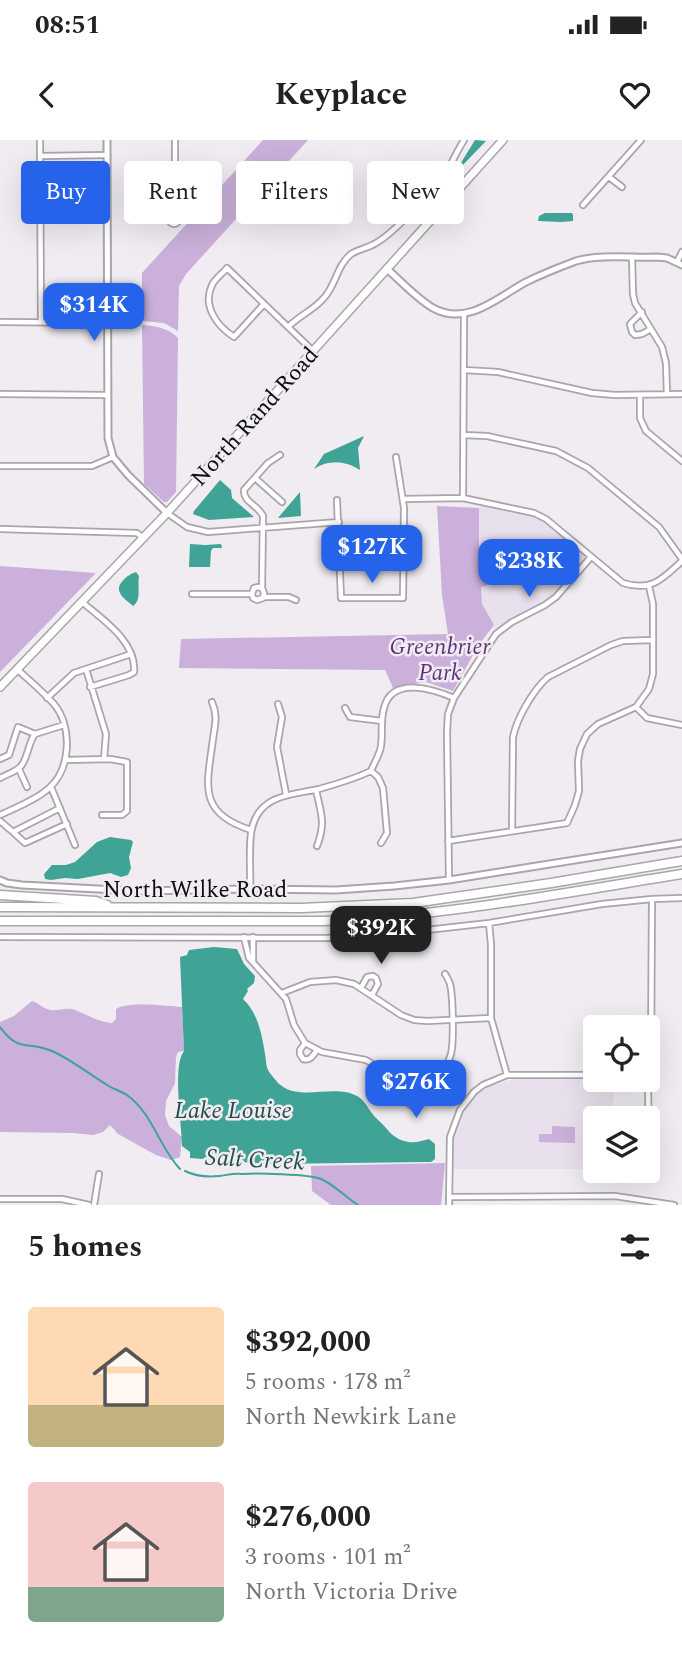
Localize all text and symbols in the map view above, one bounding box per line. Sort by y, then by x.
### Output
text: 08:51 [35,5,100,45]
text: Keyplace [275,70,407,119]
icon: back [28,76,66,114]
icon: heart [616,76,654,114]
chip: Buy [21,161,110,224]
chip: Rent [124,161,222,224]
chip: Filters [236,161,353,224]
chip: New [367,161,464,224]
pin: $314K [45,284,143,343]
text: $314K [59,288,129,323]
street label: North Rand Road [183,339,328,495]
pin: $127K [323,526,421,585]
text: $127K [337,530,407,565]
pin: $238K [480,540,578,599]
text: $238K [494,544,564,579]
park label: Greenbrier Park [390,630,491,691]
street label: North Wilke Road [103,873,287,908]
pin: $392K [332,906,430,966]
text: $392K [346,911,416,946]
map controls [583,1015,660,1183]
button: locate [583,1015,660,1092]
pin: $276K [367,1060,465,1120]
text: $276K [381,1065,451,1100]
water label: Lake Louise [174,1093,292,1129]
button: layers [583,1106,660,1183]
water label: Salt Creek [204,1139,306,1181]
text: 5 homes [28,1224,142,1270]
icon: filters [616,1228,654,1266]
text: $392,000 [245,1319,371,1365]
icon: home [84,1335,168,1419]
text: 5 rooms · 178 m² [245,1365,411,1400]
text: North Newkirk Lane [245,1400,457,1435]
text: $276,000 [245,1494,371,1540]
icon: home [84,1510,168,1594]
text: 3 rooms · 101 m² [245,1540,411,1575]
text: North Victoria Drive [245,1575,458,1610]

